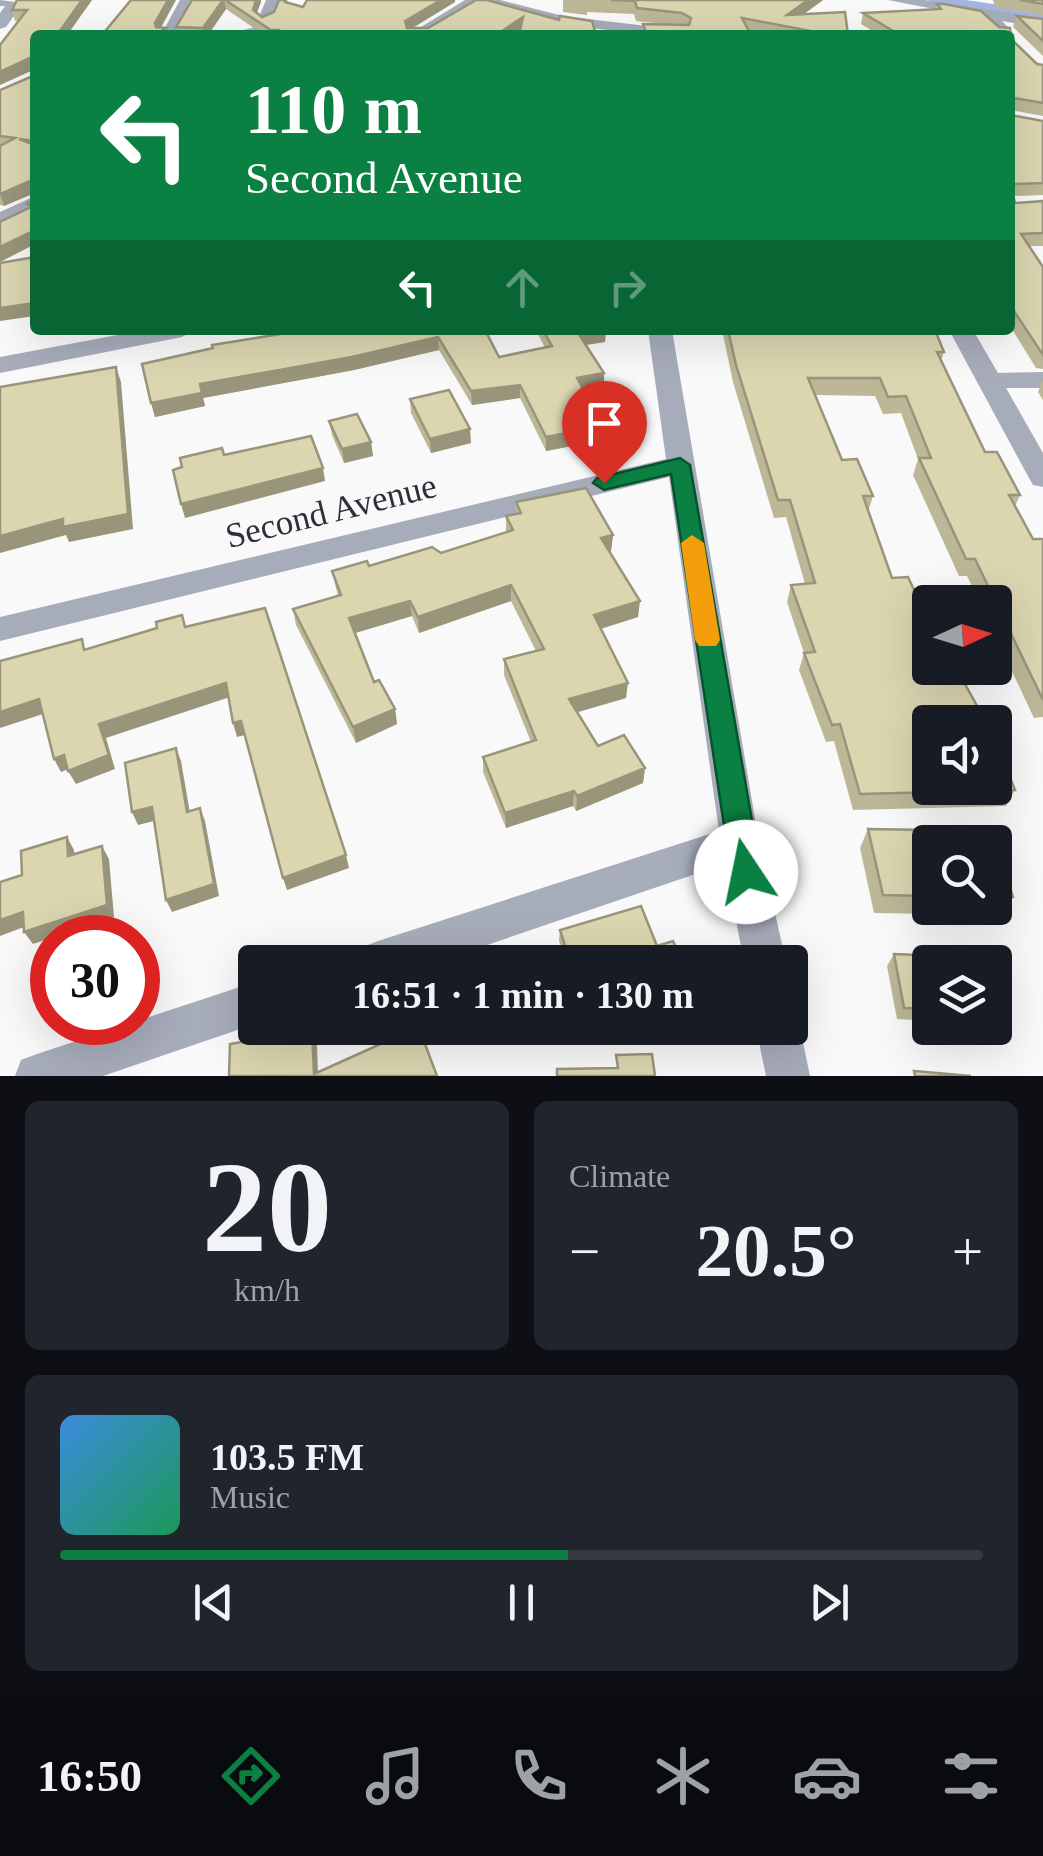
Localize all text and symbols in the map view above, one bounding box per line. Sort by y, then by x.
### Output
icon: left [80,70,210,200]
text: 110 m [245,71,422,148]
text: Second Avenue [245,153,523,203]
icon: left [390,260,445,315]
icon: ahead [495,260,550,315]
icon: right [600,260,655,315]
pin [562,381,647,484]
icon: arrive [577,396,632,451]
street label: Second Avenue [221,466,441,556]
north arrow [912,585,1012,685]
map controls [912,585,1012,1045]
button: sound [912,705,1012,805]
position arrow [694,820,798,924]
button: search [912,825,1012,925]
speed limit sign: 30 [30,915,160,1045]
button: layers [912,945,1012,1045]
text: 16:51 · 1 min · 130 m [352,974,694,1016]
text: 20 [202,1135,332,1279]
text: Climate [569,1158,670,1194]
text: 20.5° [695,1209,857,1292]
text: − [569,1221,600,1282]
text: + [952,1221,983,1282]
text: km/h [234,1272,300,1308]
text: 103.5 FM [210,1436,364,1478]
text: Music [210,1479,290,1515]
icon: previous [186,1575,241,1630]
icon: pause [494,1575,549,1630]
icon: next [802,1575,857,1630]
icon: directions [216,1741,286,1811]
icon: music [360,1741,430,1811]
icon: phone [504,1741,574,1811]
icon: climate [648,1741,718,1811]
icon: car [792,1741,862,1811]
icon: filters [936,1741,1006,1811]
text: 16:50 [37,1751,142,1801]

